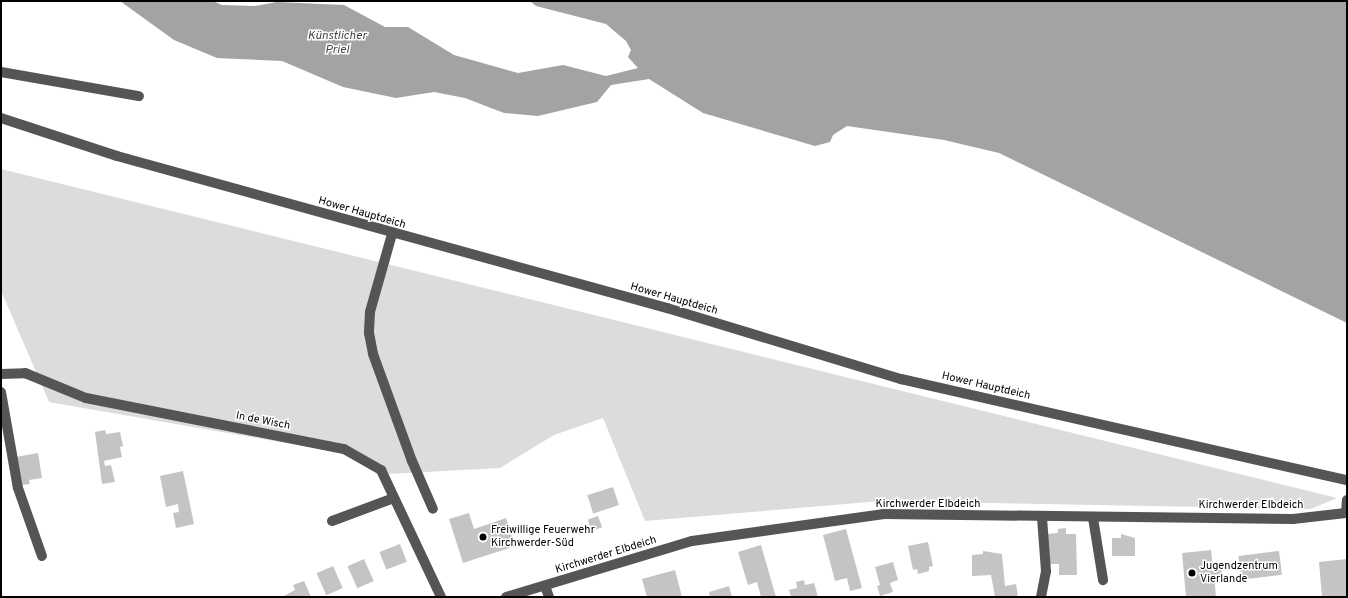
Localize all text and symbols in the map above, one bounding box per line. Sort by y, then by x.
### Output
water label: Künstlicher Priel [307,30,367,58]
street label: Hower Hauptdeich [317,194,407,232]
street label: Hower Hauptdeich [629,280,719,318]
street label: Hower Hauptdeich [940,369,1032,403]
street label: In de Wisch [235,409,291,433]
street label: Kirchwerder Elbdeich [876,497,980,511]
street label: Kirchwerder Elbdeich [1199,498,1303,512]
place label: Freiwillige Feuerwehr Kirchwerder-Süd [491,524,595,550]
marker: Freiwillige Feuerwehr Kirchwerder-Süd [478,532,488,542]
street label: Kirchwerder Elbdeich [554,533,658,577]
place label: Jugendzentrum Vierlande [1200,560,1278,586]
marker: Jugendzentrum Vierlande [1187,568,1197,578]

